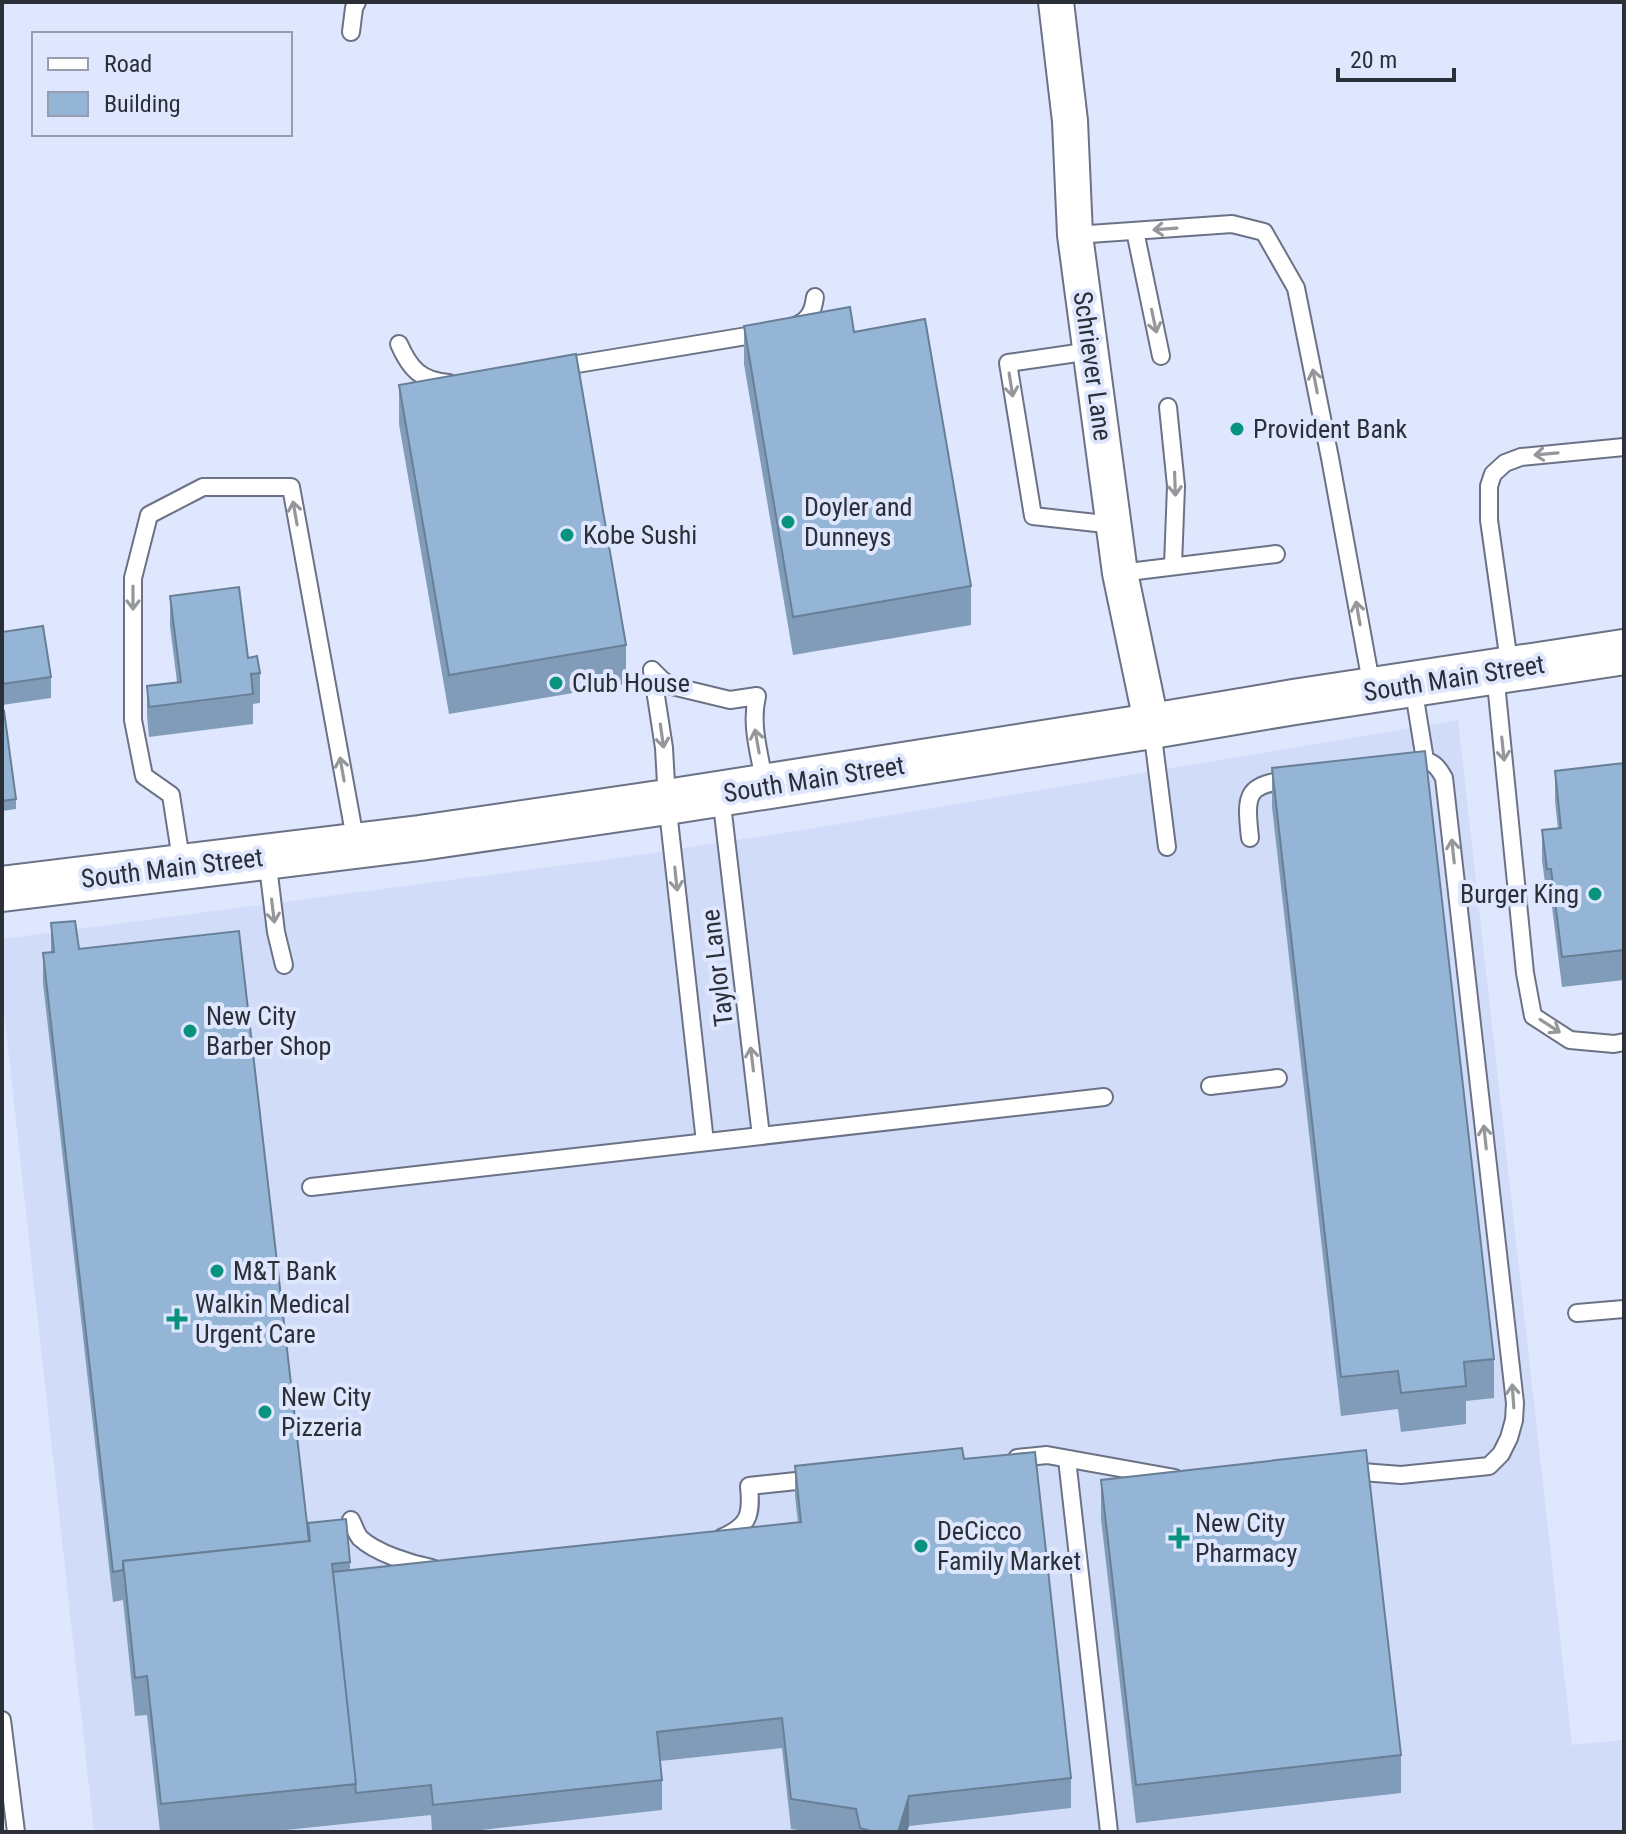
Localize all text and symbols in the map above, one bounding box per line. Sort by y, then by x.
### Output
legend [32,32,292,136]
scale bar [1338,32,1454,82]
text: 20 m [1350,46,1397,74]
text: Road [104,50,152,78]
text: Building [104,90,181,118]
one-way arrow [1152,222,1179,237]
street label: Schriever Lane [1068,289,1118,443]
one-way arrow [1147,308,1162,333]
one-way arrow [1306,369,1321,395]
one-way arrow [1005,372,1020,397]
place label: Provident Bank [1253,414,1408,444]
marker: Provident Bank [1228,420,1246,438]
one-way arrow [1533,447,1560,462]
one-way arrow [1167,470,1182,497]
place label: Doyler and Dunneys [804,492,913,552]
one-way arrow [287,501,302,527]
marker: Doyler and Dunneys [779,513,797,531]
place label: Kobe Sushi [583,520,697,550]
marker: Kobe Sushi [558,526,576,544]
one-way arrow [125,584,141,611]
one-way arrow [1350,601,1365,627]
street label: South Main Street [1361,649,1547,707]
place label: Club House [572,668,690,698]
marker: Club House [547,674,565,692]
one-way arrow [655,722,670,748]
one-way arrow [748,729,763,755]
one-way arrow [1495,735,1510,762]
street label: South Main Street [721,750,907,808]
one-way arrow [334,757,349,782]
one-way arrow [1445,838,1460,865]
street label: South Main Street [79,842,265,894]
one-way arrow [668,865,683,892]
place label: Burger King [1460,879,1579,909]
marker: Burger King [1586,885,1604,903]
one-way arrow [266,897,281,924]
street label: Taylor Lane [695,908,739,1028]
place label: New City Barber Shop [206,1001,331,1061]
one-way arrow [1538,1018,1560,1035]
marker: New City Barber Shop [181,1022,199,1040]
one-way arrow [744,1046,759,1073]
one-way arrow [1477,1124,1492,1151]
place label: M&T Bank [233,1256,337,1286]
marker: M&T Bank [208,1262,226,1280]
place label: Walkin Medical Urgent Care [195,1289,350,1349]
marker: Walkin Medical Urgent Care [166,1308,188,1330]
place label: New City Pizzeria [281,1382,372,1442]
one-way arrow [1505,1383,1520,1410]
marker: New City Pizzeria [256,1403,274,1421]
place label: New City Pharmacy [1195,1508,1297,1568]
place label: DeCicco Family Market [937,1516,1081,1576]
marker: New City Pharmacy [1170,1529,1188,1547]
marker: DeCicco Family Market [912,1537,930,1555]

